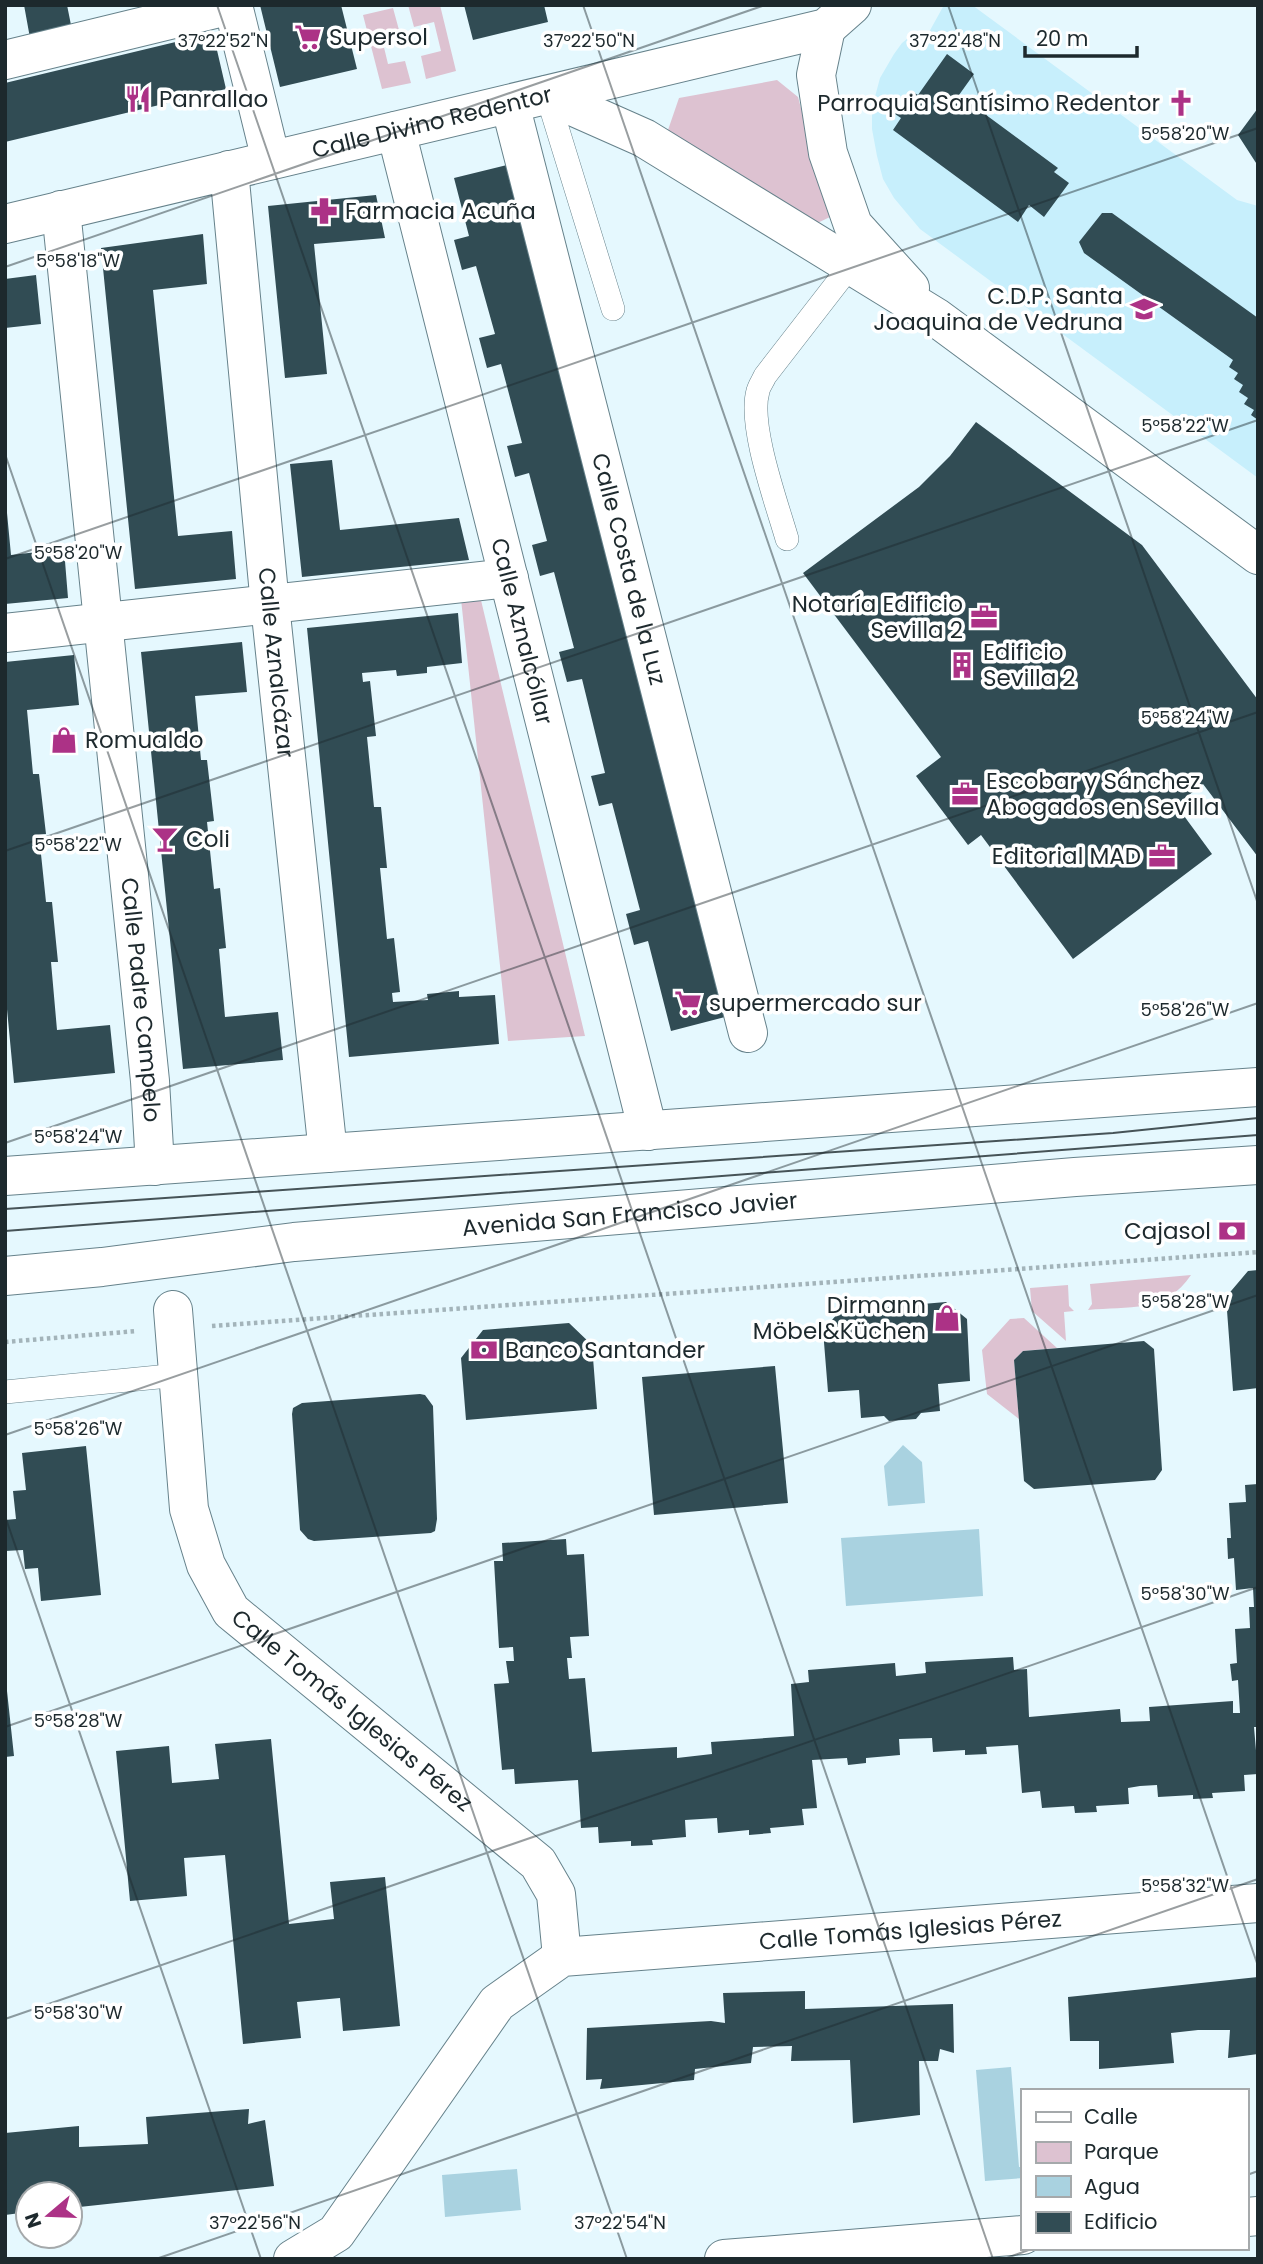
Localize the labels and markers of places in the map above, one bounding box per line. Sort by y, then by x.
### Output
place label: Supersol [329,21,428,53]
supermarket icon: Supersol [293,22,323,52]
place label: Panrallao [159,83,268,115]
restaurant icon: Panrallao [123,84,153,114]
place label: Parroquia Santísimo Redentor [817,87,1160,119]
church icon: Parroquia Santísimo Redentor [1166,88,1196,118]
place label: Farmacia Acuña [345,195,536,227]
pharmacy icon: Farmacia Acuña [309,196,339,226]
place label: C.D.P. Santa Joaquina de Vedruna [873,280,1123,338]
school or university icon: C.D.P. Santa Joaquina de Vedruna [1129,294,1159,324]
place label: Notaría Edificio Sevilla 2 [792,588,963,646]
office icon: Notaría Edificio Sevilla 2 [969,602,999,632]
place label: Edificio Sevilla 2 [983,636,1076,694]
building icon: Edificio Sevilla 2 [947,650,977,680]
place label: Romualdo [85,724,204,756]
shop icon: Romualdo [49,725,79,755]
place label: Escobar y Sánchez Abogados en Sevilla [986,765,1220,823]
office icon: Escobar y Sánchez Abogados en Sevilla [950,779,980,809]
place label: Coli [186,823,230,855]
bar icon: Coli [150,824,180,854]
place label: Editorial MAD [992,840,1141,872]
office icon: Editorial MAD [1147,841,1177,871]
place label: supermercado sur [709,987,922,1019]
supermarket icon: supermercado sur [673,988,703,1018]
place label: Cajasol [1124,1215,1211,1247]
bank icon: Cajasol [1217,1216,1247,1246]
place label: Dirmann Möbel&Küchen [753,1289,926,1347]
shop icon: Dirmann Möbel&Küchen [932,1303,962,1333]
place label: Banco Santander [505,1334,705,1366]
bank icon: Banco Santander [469,1335,499,1365]

